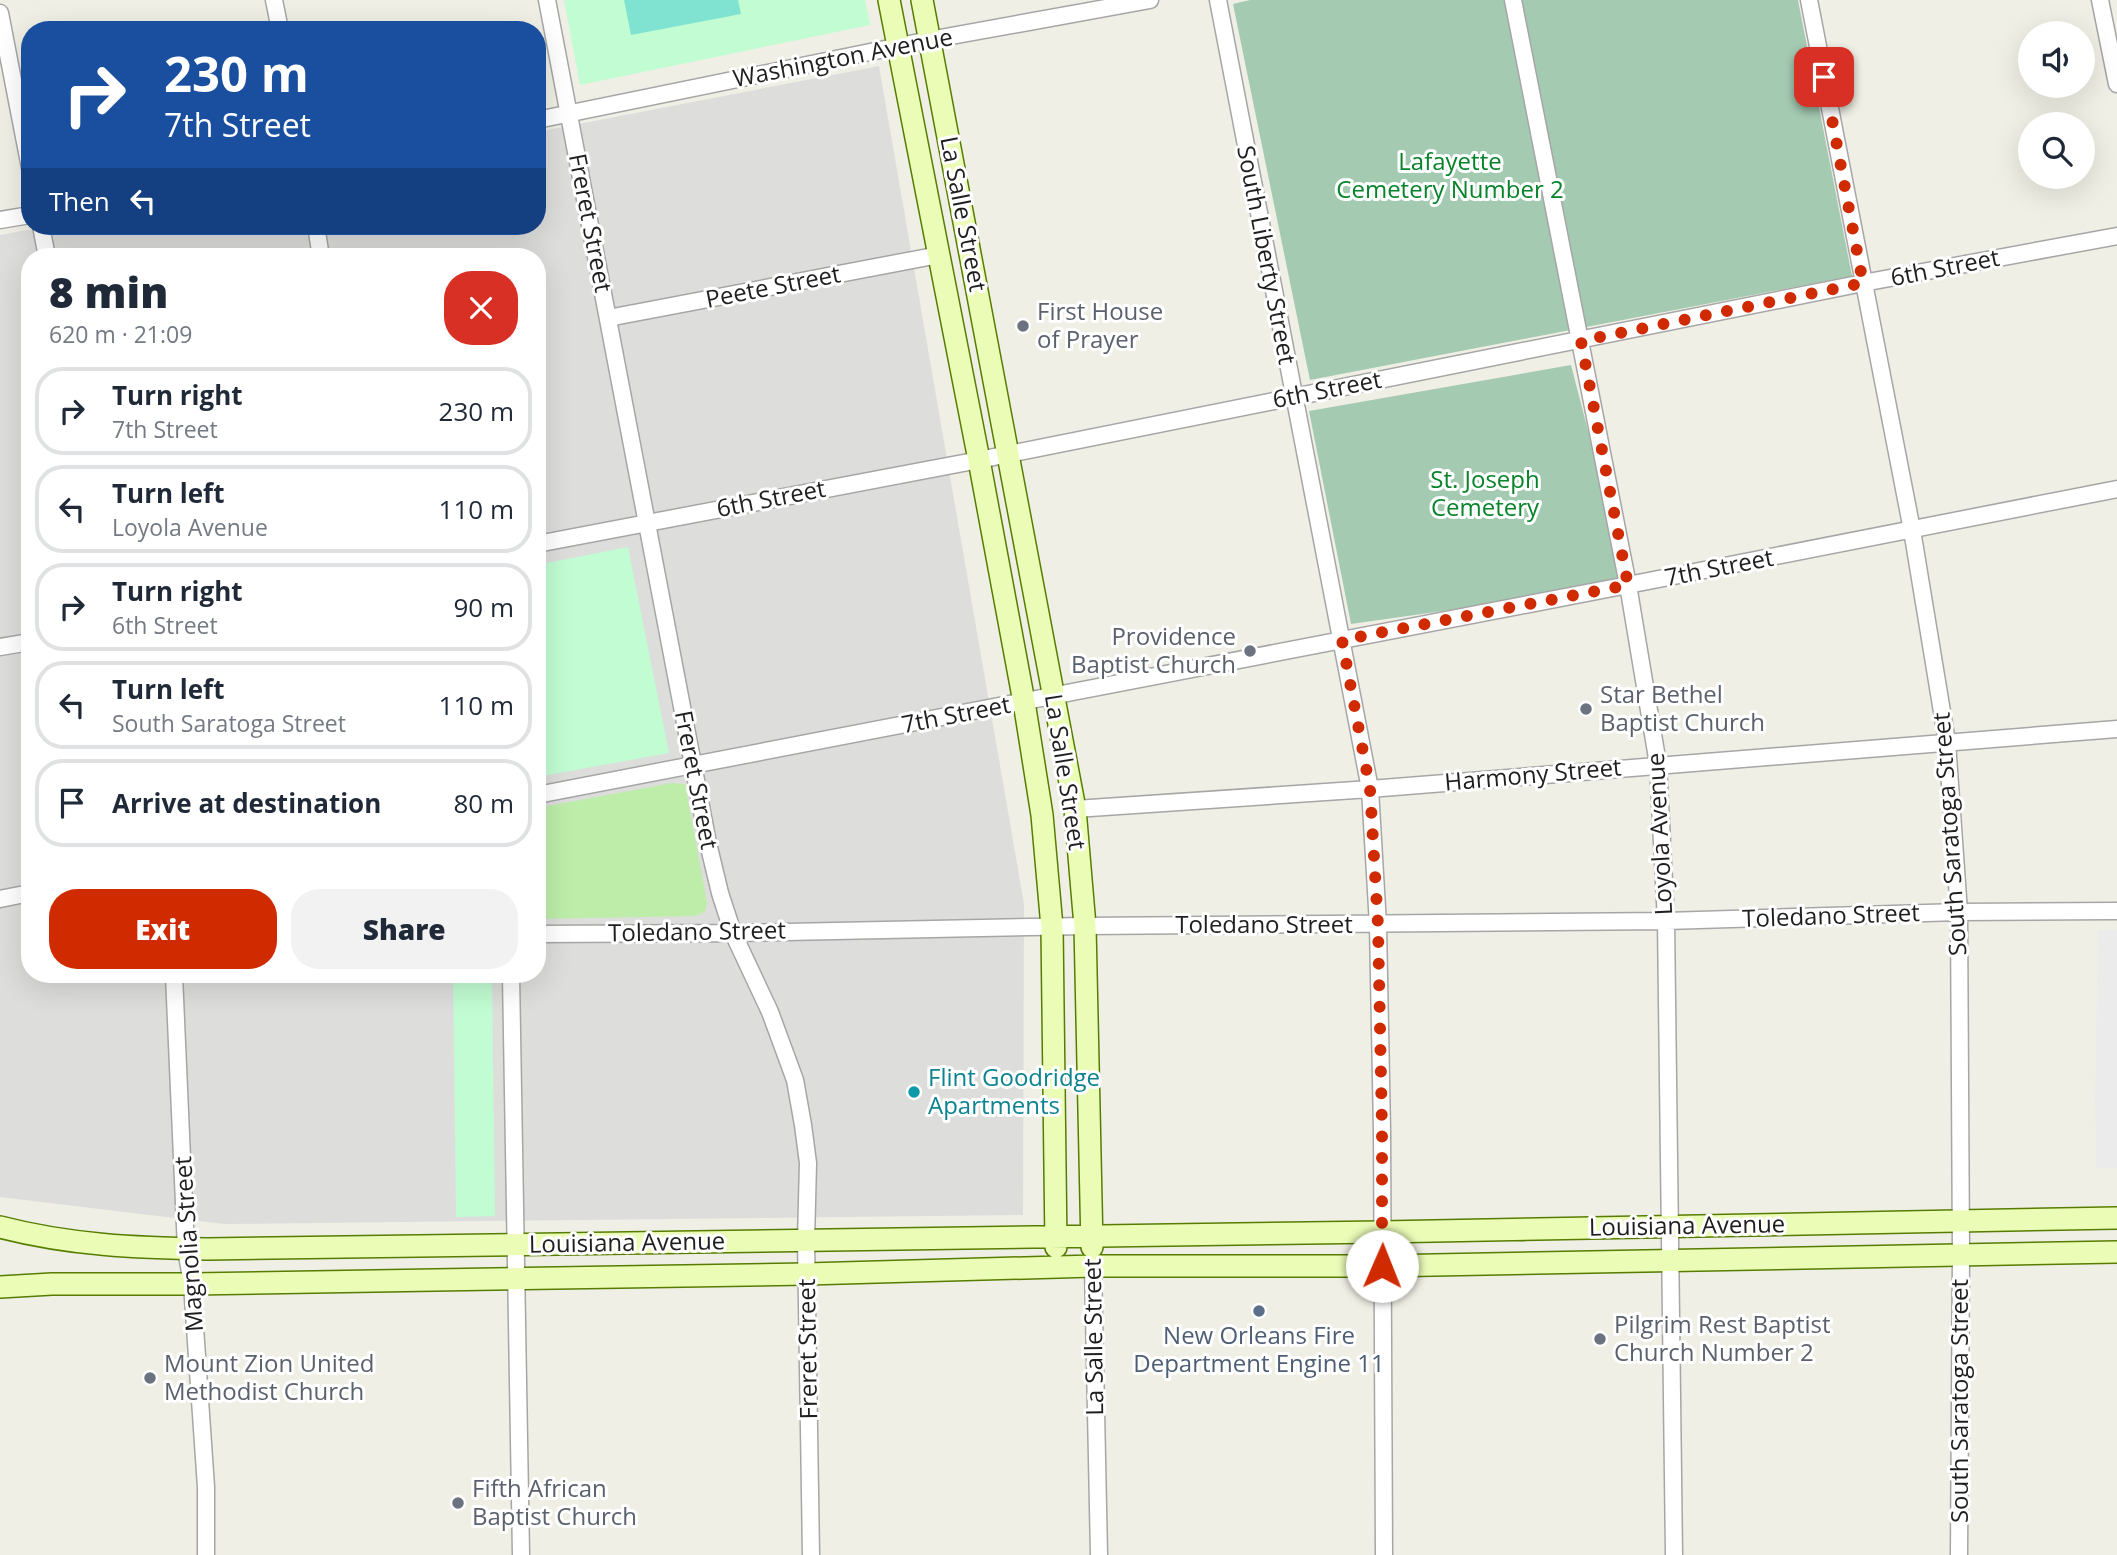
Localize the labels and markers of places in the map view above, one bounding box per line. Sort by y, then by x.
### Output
pin [1794,47,1854,107]
place label: First House of Prayer [1037,294,1163,355]
marker: First House of Prayer [1015,318,1031,334]
place label: Providence Baptist Church [1071,619,1236,680]
marker: Providence Baptist Church [1242,643,1258,659]
place label: Star Bethel Baptist Church [1600,677,1765,738]
marker: Star Bethel Baptist Church [1578,701,1594,717]
place label: Flint Goodridge Apartments [928,1060,1100,1121]
marker: Flint Goodridge Apartments [906,1084,922,1100]
marker: New Orleans Fire Department Engine 11 [1251,1303,1267,1319]
place label: Pilgrim Rest Baptist Church Number 2 [1614,1307,1831,1368]
place label: New Orleans Fire Department Engine 11 [1133,1318,1385,1379]
marker: Pilgrim Rest Baptist Church Number 2 [1592,1331,1608,1347]
place label: Mount Zion United Methodist Church [164,1346,374,1407]
marker: Mount Zion United Methodist Church [142,1370,158,1386]
place label: Fifth African Baptist Church [472,1471,637,1532]
marker: Fifth African Baptist Church [450,1495,466,1511]

